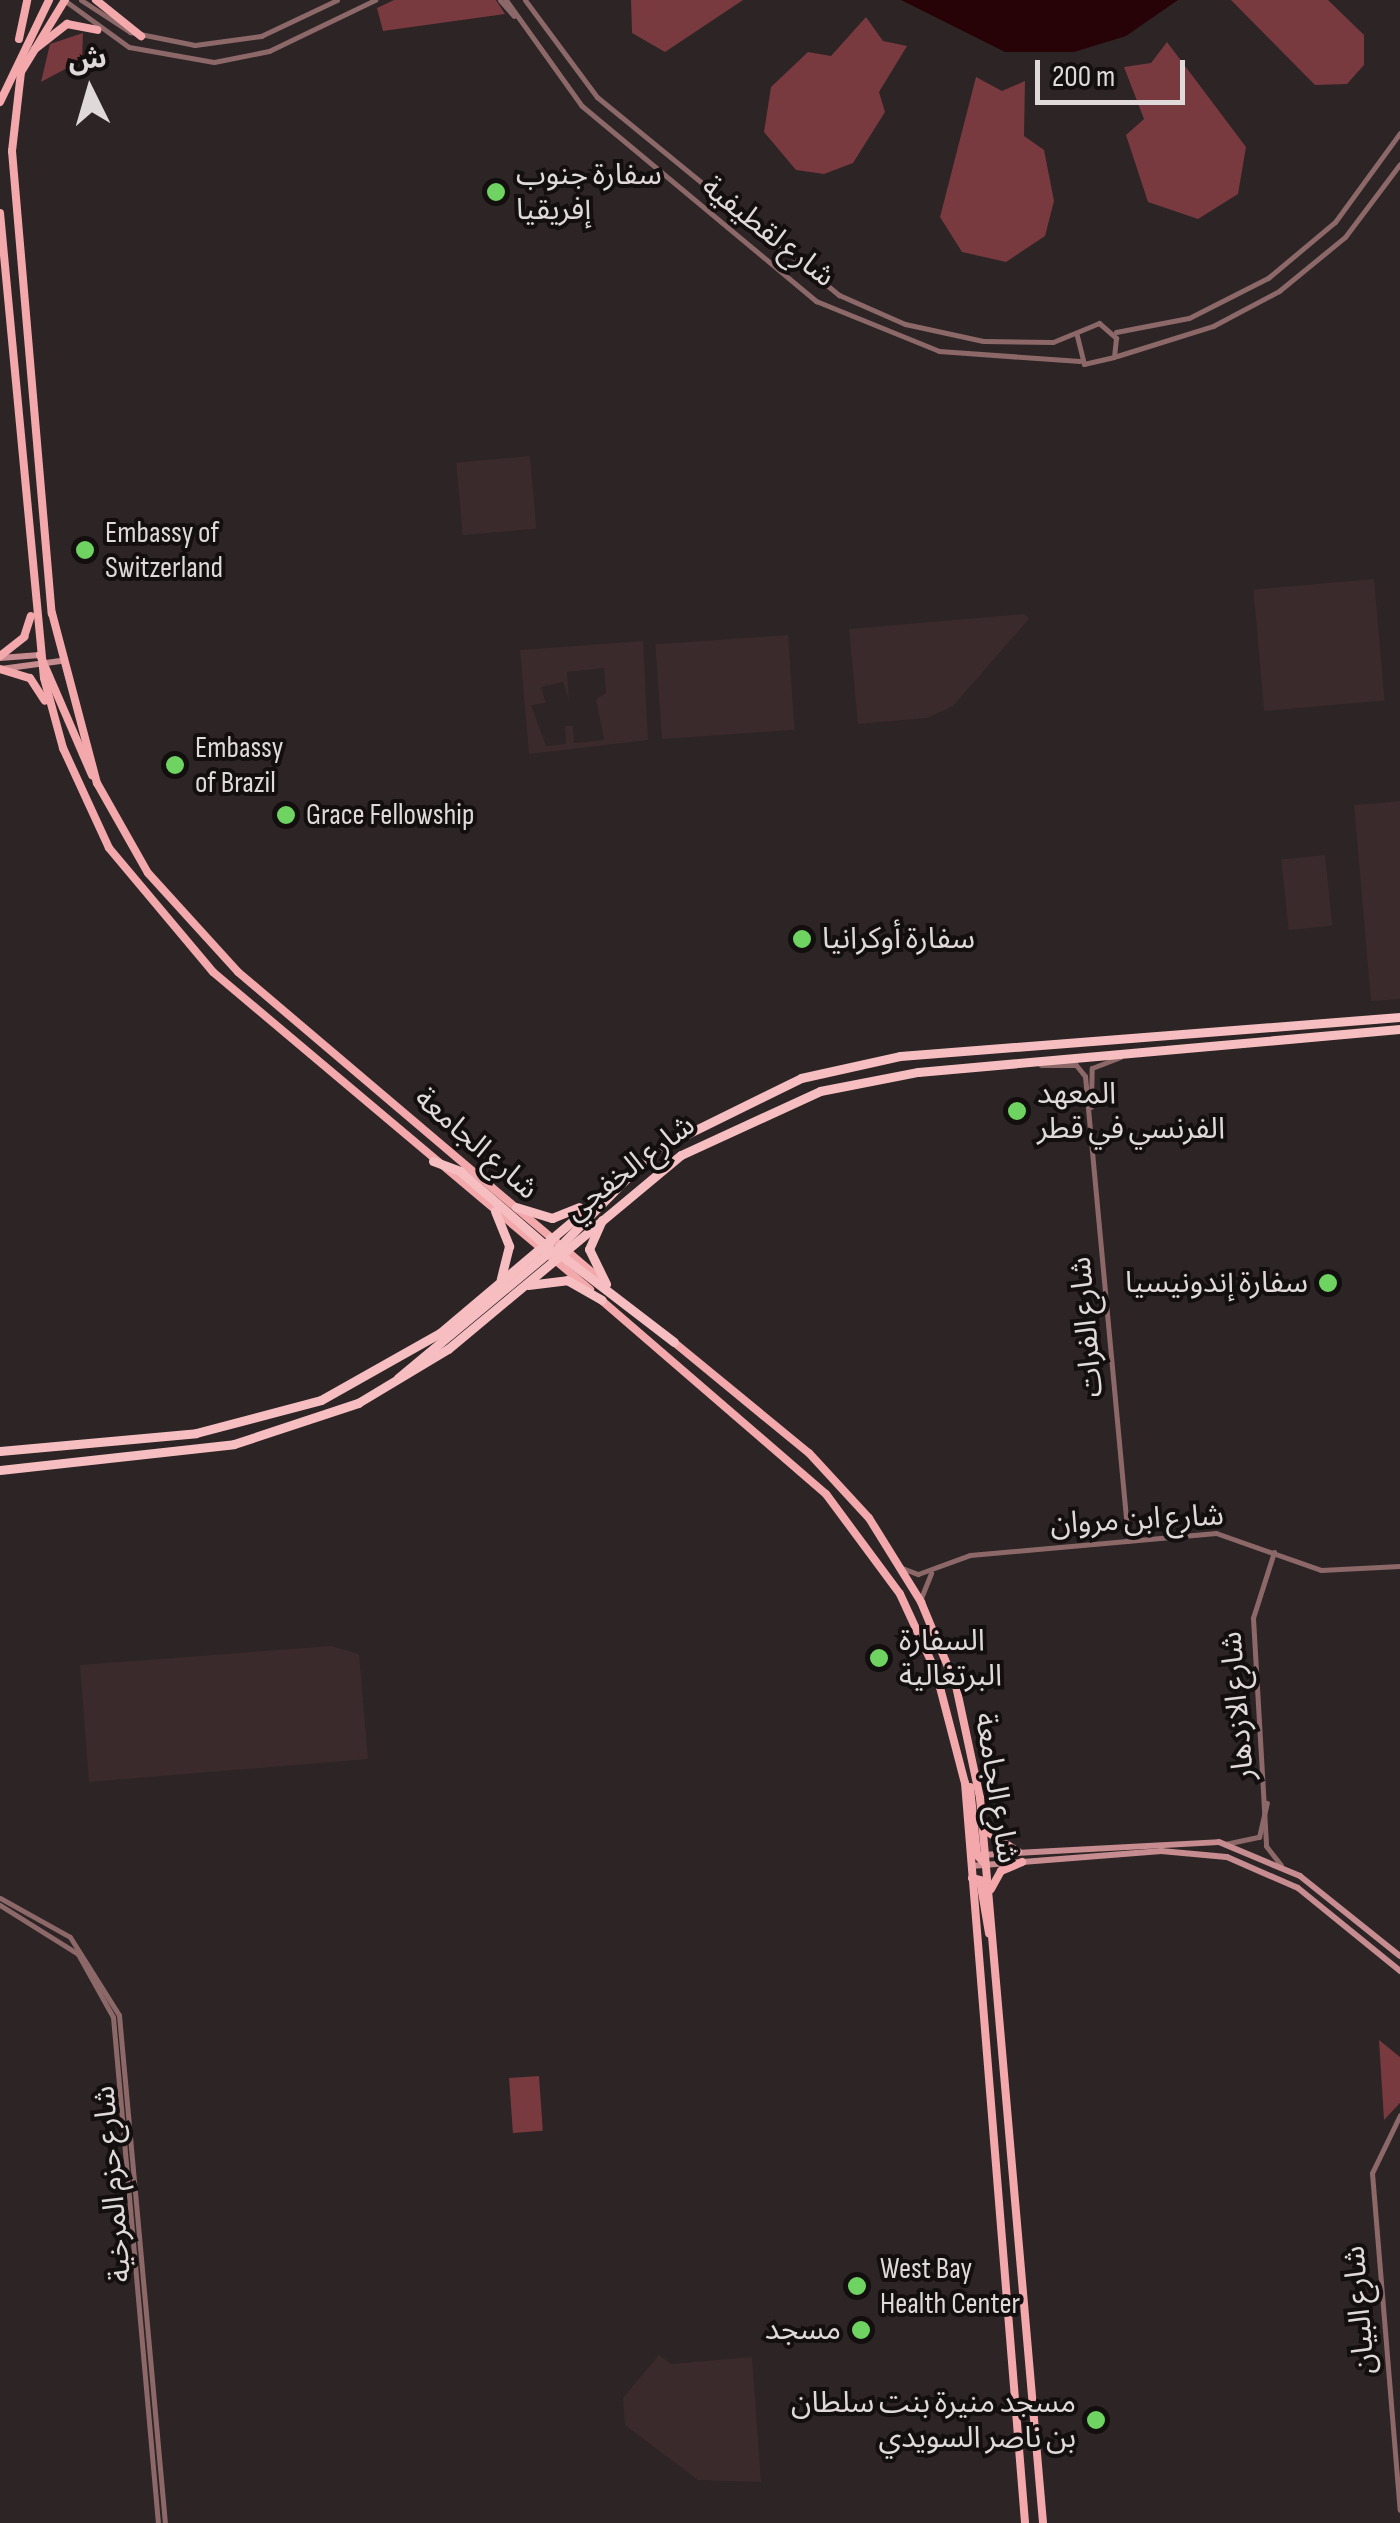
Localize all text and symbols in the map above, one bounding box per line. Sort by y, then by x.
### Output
north arrow [40,40,140,140]
scale bar [1040,40,1190,102]
text: ش [67,42,108,78]
text: 200 m [1052,59,1115,95]
place label: سفارة جنوب إفريقيا [516,157,662,228]
street label: شارع لقطيفية [694,169,842,295]
marker: سفارة جنوب إفريقيا [485,181,507,203]
place label: Embassy of Switzerland [105,515,223,586]
marker: Embassy of Switzerland [74,539,96,561]
place label: Embassy of Brazil [195,730,283,800]
marker: Embassy of Brazil [164,754,186,776]
place label: Grace Fellowship [306,797,474,833]
marker: Grace Fellowship [275,804,297,826]
place label: سفارة أوكرانيا [822,921,975,957]
marker: سفارة أوكرانيا [791,928,813,950]
place label: المعهد الفرنسي في قطر [1037,1076,1225,1146]
street label: شارع الجامعة [407,1081,545,1207]
marker: المعهد الفرنسي في قطر [1006,1100,1028,1122]
street label: شارع الخفجي [558,1107,702,1229]
street label: شارع الفرات [1063,1255,1111,1399]
place label: سفارة إندونيسيا [1125,1265,1308,1301]
marker: سفارة إندونيسيا [1317,1272,1339,1294]
street label: شارع ابن مروان [1049,1497,1225,1543]
place label: السفارة البرتغالية [899,1623,1002,1694]
street label: شارع الازدهار [1214,1630,1262,1782]
marker: السفارة البرتغالية [868,1647,890,1669]
street label: شارع الجامعة [966,1710,1026,1866]
street label: شارع حزم المرخية [86,2084,140,2284]
street label: شارع البيان [1336,2244,1384,2376]
place label: West Bay Health Center [880,2251,1020,2322]
marker: West Bay Health Center [844,2273,870,2299]
place label: مسجد [765,2312,841,2348]
marker: مسجد [850,2319,872,2341]
place label: مسجد منيرة بنت سلطان بن ناصر السويدي [791,2385,1076,2456]
marker: مسجد منيرة بنت سلطان بن ناصر السويدي [1085,2409,1107,2431]

